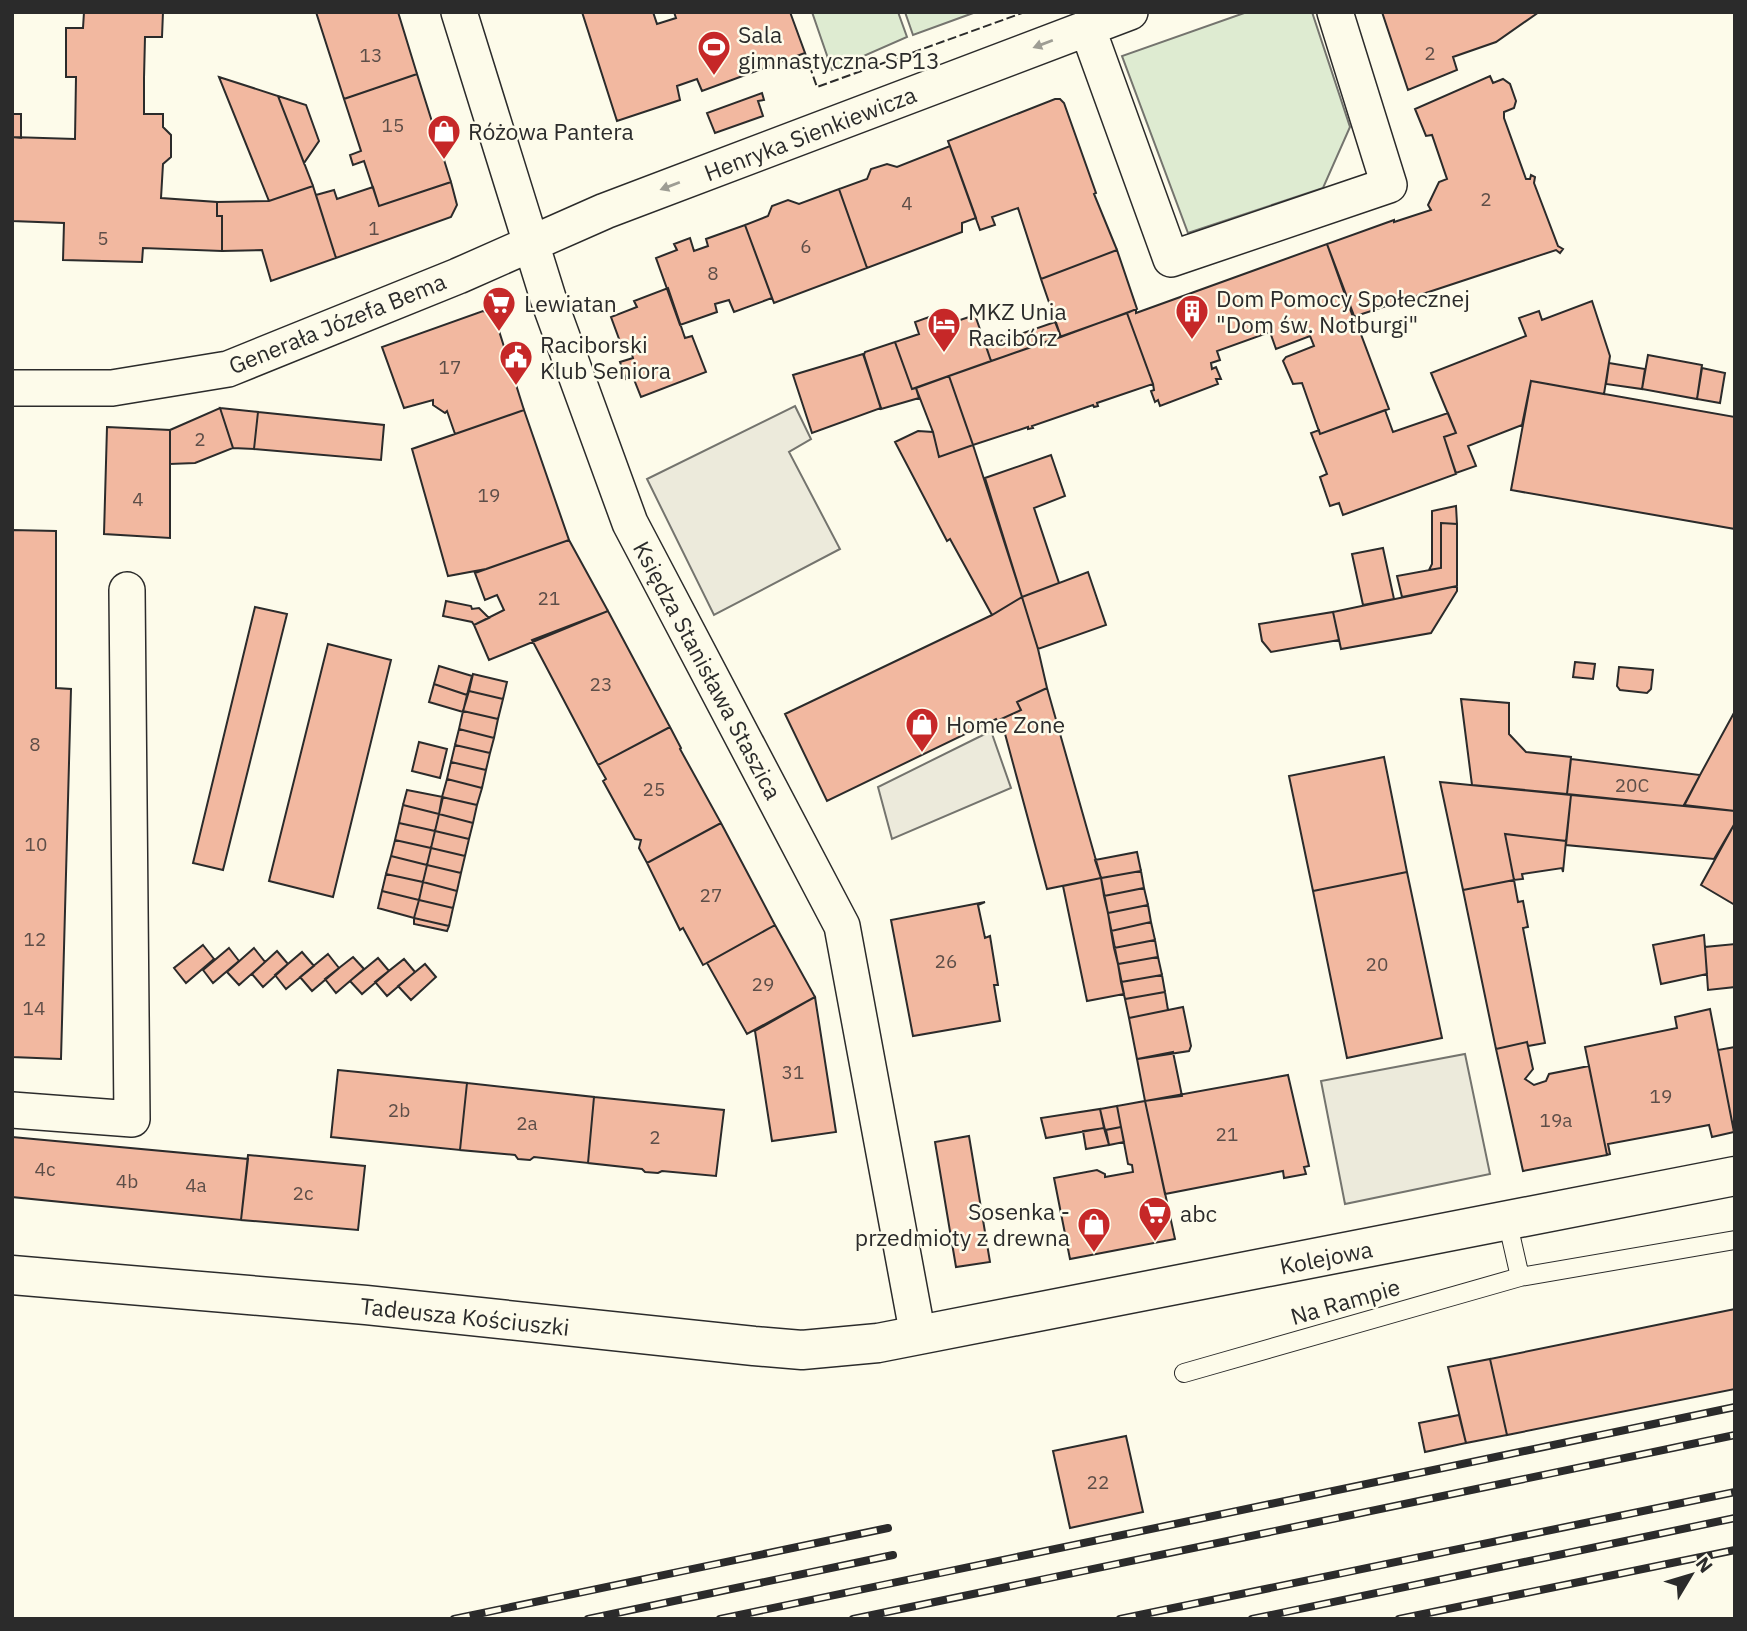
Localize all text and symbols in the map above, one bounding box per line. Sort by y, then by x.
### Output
place label: Sala gimnastyczna SP13 [738,19,940,75]
sports icon: Sala gimnastyczna SP13 [695,28,733,77]
one-way arrow [1033,39,1054,50]
house number: 2 [1424,41,1436,65]
house number: 13 [360,43,382,67]
street label: Henryka Sienkiewicza [700,79,920,187]
shop icon: Różowa Pantera [425,112,463,161]
house number: 15 [382,113,404,137]
place label: Różowa Pantera [468,116,634,146]
one-way arrow [660,181,681,192]
house number: 2 [1480,187,1492,211]
house number: 4 [901,191,913,215]
house number: 1 [368,216,380,240]
house number: 5 [97,226,109,250]
house number: 6 [800,234,812,258]
house number: 8 [707,261,719,285]
street label: Generała Józefa Bema [224,266,450,380]
place label: Dom Pomocy Społecznej "Dom św. Notburgi" [1216,283,1470,339]
supermarket icon: Lewiatan [480,284,518,333]
place label: Lewiatan [524,288,617,318]
building icon: Dom Pomocy Społecznej "Dom św. Notburgi" [1173,292,1211,341]
place label: MKZ Unia Racibórz [968,296,1067,352]
hotel icon: MKZ Unia Racibórz [925,305,963,354]
place label: Raciborski Klub Seniora [540,329,671,385]
public building icon: Raciborski Klub Seniora [497,338,535,387]
house number: 17 [439,355,461,379]
house number: 2 [194,427,206,451]
house number: 19 [478,483,500,507]
house number: 4 [132,487,144,511]
street label: Księdza Stanisława Staszica [627,536,789,804]
house number: 21 [538,586,560,610]
house number: 23 [590,672,612,696]
shop icon: Home Zone [903,705,941,754]
place label: Home Zone [946,709,1065,739]
house number: 8 [29,732,41,756]
house number: 20C [1615,773,1649,797]
house number: 25 [643,777,665,801]
house number: 10 [25,832,47,856]
house number: 27 [700,883,722,907]
house number: 12 [24,927,46,951]
house number: 26 [935,949,957,973]
house number: 20 [1366,952,1388,976]
house number: 29 [752,972,774,996]
house number: 14 [23,996,45,1020]
house number: 31 [782,1060,804,1084]
house number: 19 [1650,1084,1672,1108]
house number: 2b [388,1098,410,1122]
house number: 19a [1540,1108,1572,1132]
house number: 2a [516,1111,538,1135]
house number: 21 [1216,1122,1238,1146]
house number: 2 [649,1125,661,1149]
house number: 4c [35,1157,56,1181]
house number: 4b [116,1169,138,1193]
house number: 4a [185,1173,207,1197]
house number: 2c [293,1181,314,1205]
supermarket icon: abc [1136,1194,1174,1243]
place label: Sosenka - przedmioty z drewna [855,1196,1070,1252]
place label: abc [1180,1198,1217,1228]
shop icon: Sosenka - przedmioty z drewna [1075,1205,1113,1254]
street label: Kolejowa [1277,1233,1375,1281]
street label: Na Rampie [1287,1271,1403,1331]
street label: Tadeusza Kościuszki [359,1290,571,1342]
house number: 22 [1087,1470,1109,1494]
north arrow [1656,1540,1726,1610]
text: N [1691,1552,1718,1577]

